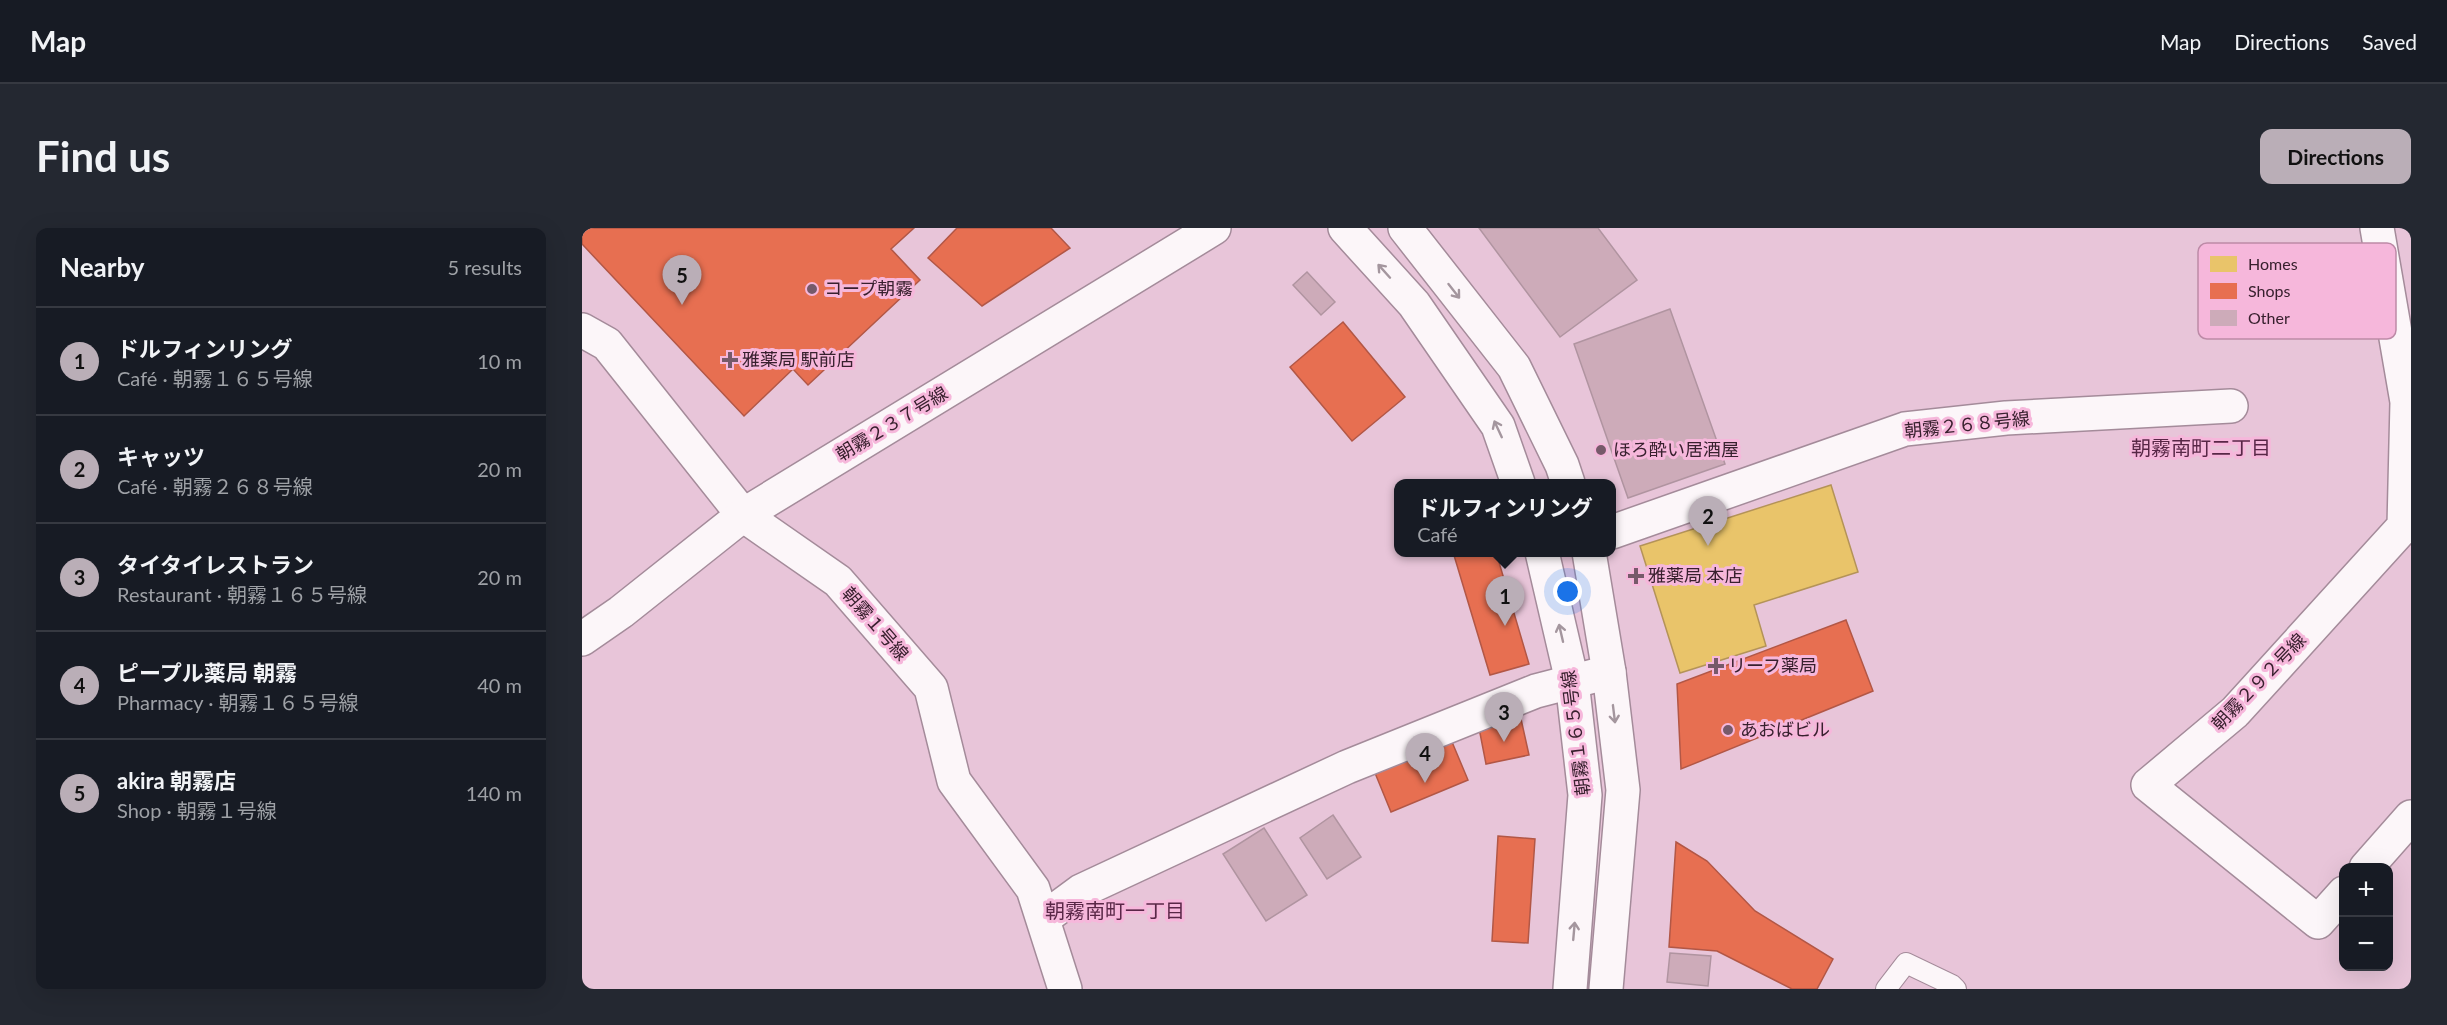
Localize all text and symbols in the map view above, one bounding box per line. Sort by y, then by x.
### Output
text: Map [30,24,86,58]
text: Map [2160,29,2201,54]
text: Directions [2234,29,2329,54]
text: Saved [2362,29,2417,54]
button: Directions [2260,129,2411,184]
text: Find us [36,131,170,181]
legend [2198,243,2396,339]
text: Nearby [60,251,145,283]
text: Homes [2248,254,2298,273]
text: 5 results [447,255,522,279]
pin: 5 [662,256,702,305]
one-way arrow [1377,264,1391,279]
place label: コープ朝霧 [824,277,913,299]
text: Shops [2248,281,2291,300]
marker: コープ朝霧 [805,282,819,296]
one-way arrow [1448,282,1461,298]
text: Other [2248,308,2290,327]
text: ドルフィンリング [117,335,293,362]
place label: 雅薬局 駅前店 [742,348,855,370]
text: 1 [74,349,85,373]
text: 10 m [477,349,522,373]
marker: 雅薬局 駅前店 [723,353,737,367]
text: Café · 朝霧１６５号線 [117,366,313,390]
street label: 朝霧２３７号線 [832,381,951,465]
street label: 朝霧２６８号線 [1903,406,2031,442]
one-way arrow [1492,420,1503,438]
district label: 朝霧南町二丁目 [2131,435,2271,459]
place label: ほろ酔い居酒屋 [1613,438,1739,460]
text: キャッツ [117,443,205,470]
marker: ほろ酔い居酒屋 [1594,443,1608,457]
text: 2 [74,457,85,481]
text: 20 m [477,457,522,481]
text: Café · 朝霧２６８号線 [117,474,313,498]
popup [1394,479,1616,557]
text: ドルフィンリング [1417,494,1593,521]
pin: 2 [1688,496,1728,546]
text: Café [1417,522,1458,546]
text: タイタイレストラン [117,551,314,578]
place label: 雅薬局 本店 [1648,564,1743,586]
text: 3 [74,565,85,589]
text: 20 m [477,565,522,589]
marker: 雅薬局 本店 [1629,569,1643,583]
pin: 1 [1486,576,1524,626]
your location [1553,577,1582,606]
text: Restaurant · 朝霧１６５号線 [117,582,367,606]
street label: 朝霧１号線 [838,582,914,665]
one-way arrow [1555,624,1567,643]
street label: 朝霧２９２号線 [2207,628,2310,734]
place label: リーフ薬局 [1728,654,1817,676]
text: ピープル薬局 朝霧 [117,659,297,686]
marker: リーフ薬局 [1709,659,1723,673]
street label: 朝霧１６５号線 [1556,669,1594,797]
text: 4 [74,673,85,697]
text: 40 m [477,673,522,697]
text: Pharmacy · 朝霧１６５号線 [117,690,359,714]
pin: 3 [1484,692,1524,742]
one-way arrow [1609,704,1620,723]
place label: あおばビル [1740,718,1830,740]
marker: あおばビル [1721,723,1735,737]
pin: 4 [1406,734,1444,783]
text: akira 朝霧店 [117,767,236,794]
text: 5 [74,781,85,805]
text: 140 m [466,781,522,805]
text: Shop · 朝霧１号線 [117,798,277,822]
map controls [2339,863,2393,971]
button: + [2339,863,2393,917]
district label: 朝霧南町一丁目 [1045,898,1185,922]
button: − [2339,917,2393,971]
one-way arrow [1569,921,1580,941]

